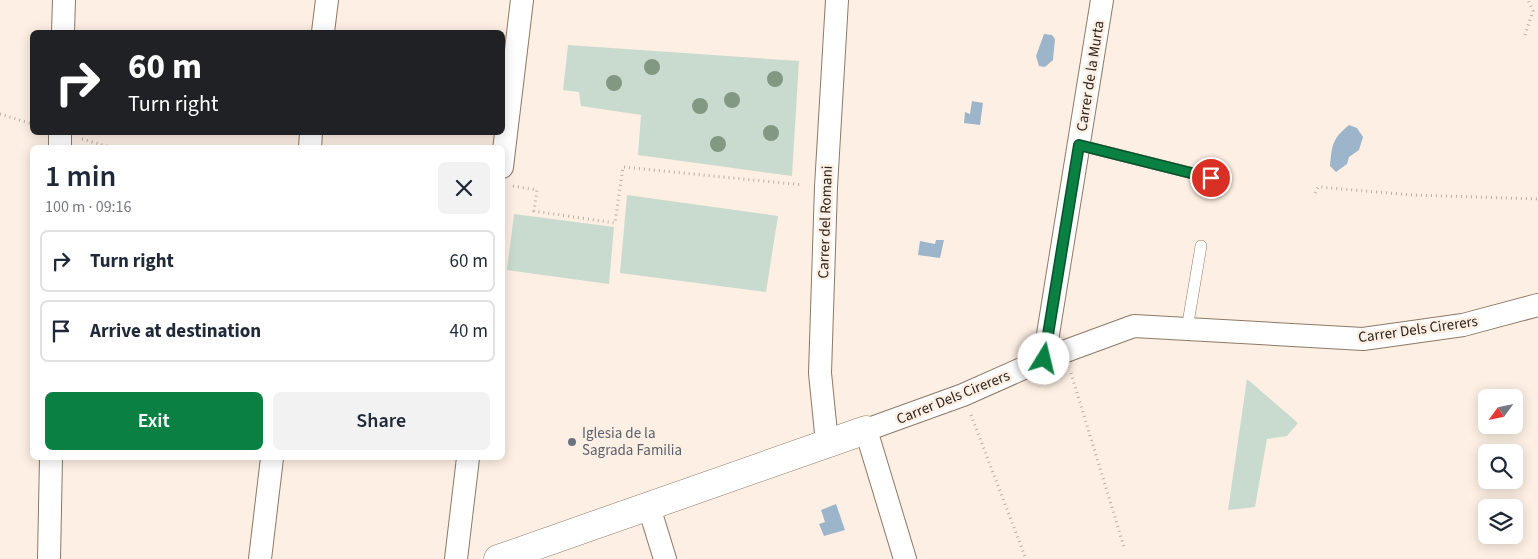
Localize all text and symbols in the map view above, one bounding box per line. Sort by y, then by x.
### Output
street label: Carrer de la Murta [1071,19,1110,133]
text: 60 m [128,42,202,92]
icon: right [45,50,110,115]
text: Turn right [128,88,218,120]
text: 1 min [45,155,116,198]
pin [1190,157,1232,199]
button: close [438,162,490,214]
icon: arrive [1197,164,1225,192]
street label: Carrer del Romani [813,165,838,279]
text: 100 m · 09:16 [45,196,132,218]
icon: right [47,247,75,275]
text: Turn right [90,248,174,275]
text: 60 m [450,248,488,275]
street label: Carrer Dels Cirerers [1357,311,1479,348]
icon: arrive [47,317,75,345]
text: Arrive at destination [90,318,261,345]
text: 40 m [450,318,488,345]
position arrow [1017,332,1069,384]
street label: Carrer Dels Cirerers [893,365,1013,430]
north arrow [1478,389,1522,434]
map controls [1478,389,1523,544]
button: Exit [45,392,263,450]
button: Share [273,392,490,450]
place label: Iglesia de la Sagrada Familia [582,423,682,461]
marker: Iglesia de la Sagrada Familia [566,436,578,448]
button: search [1478,444,1523,489]
button: layers [1478,499,1523,544]

